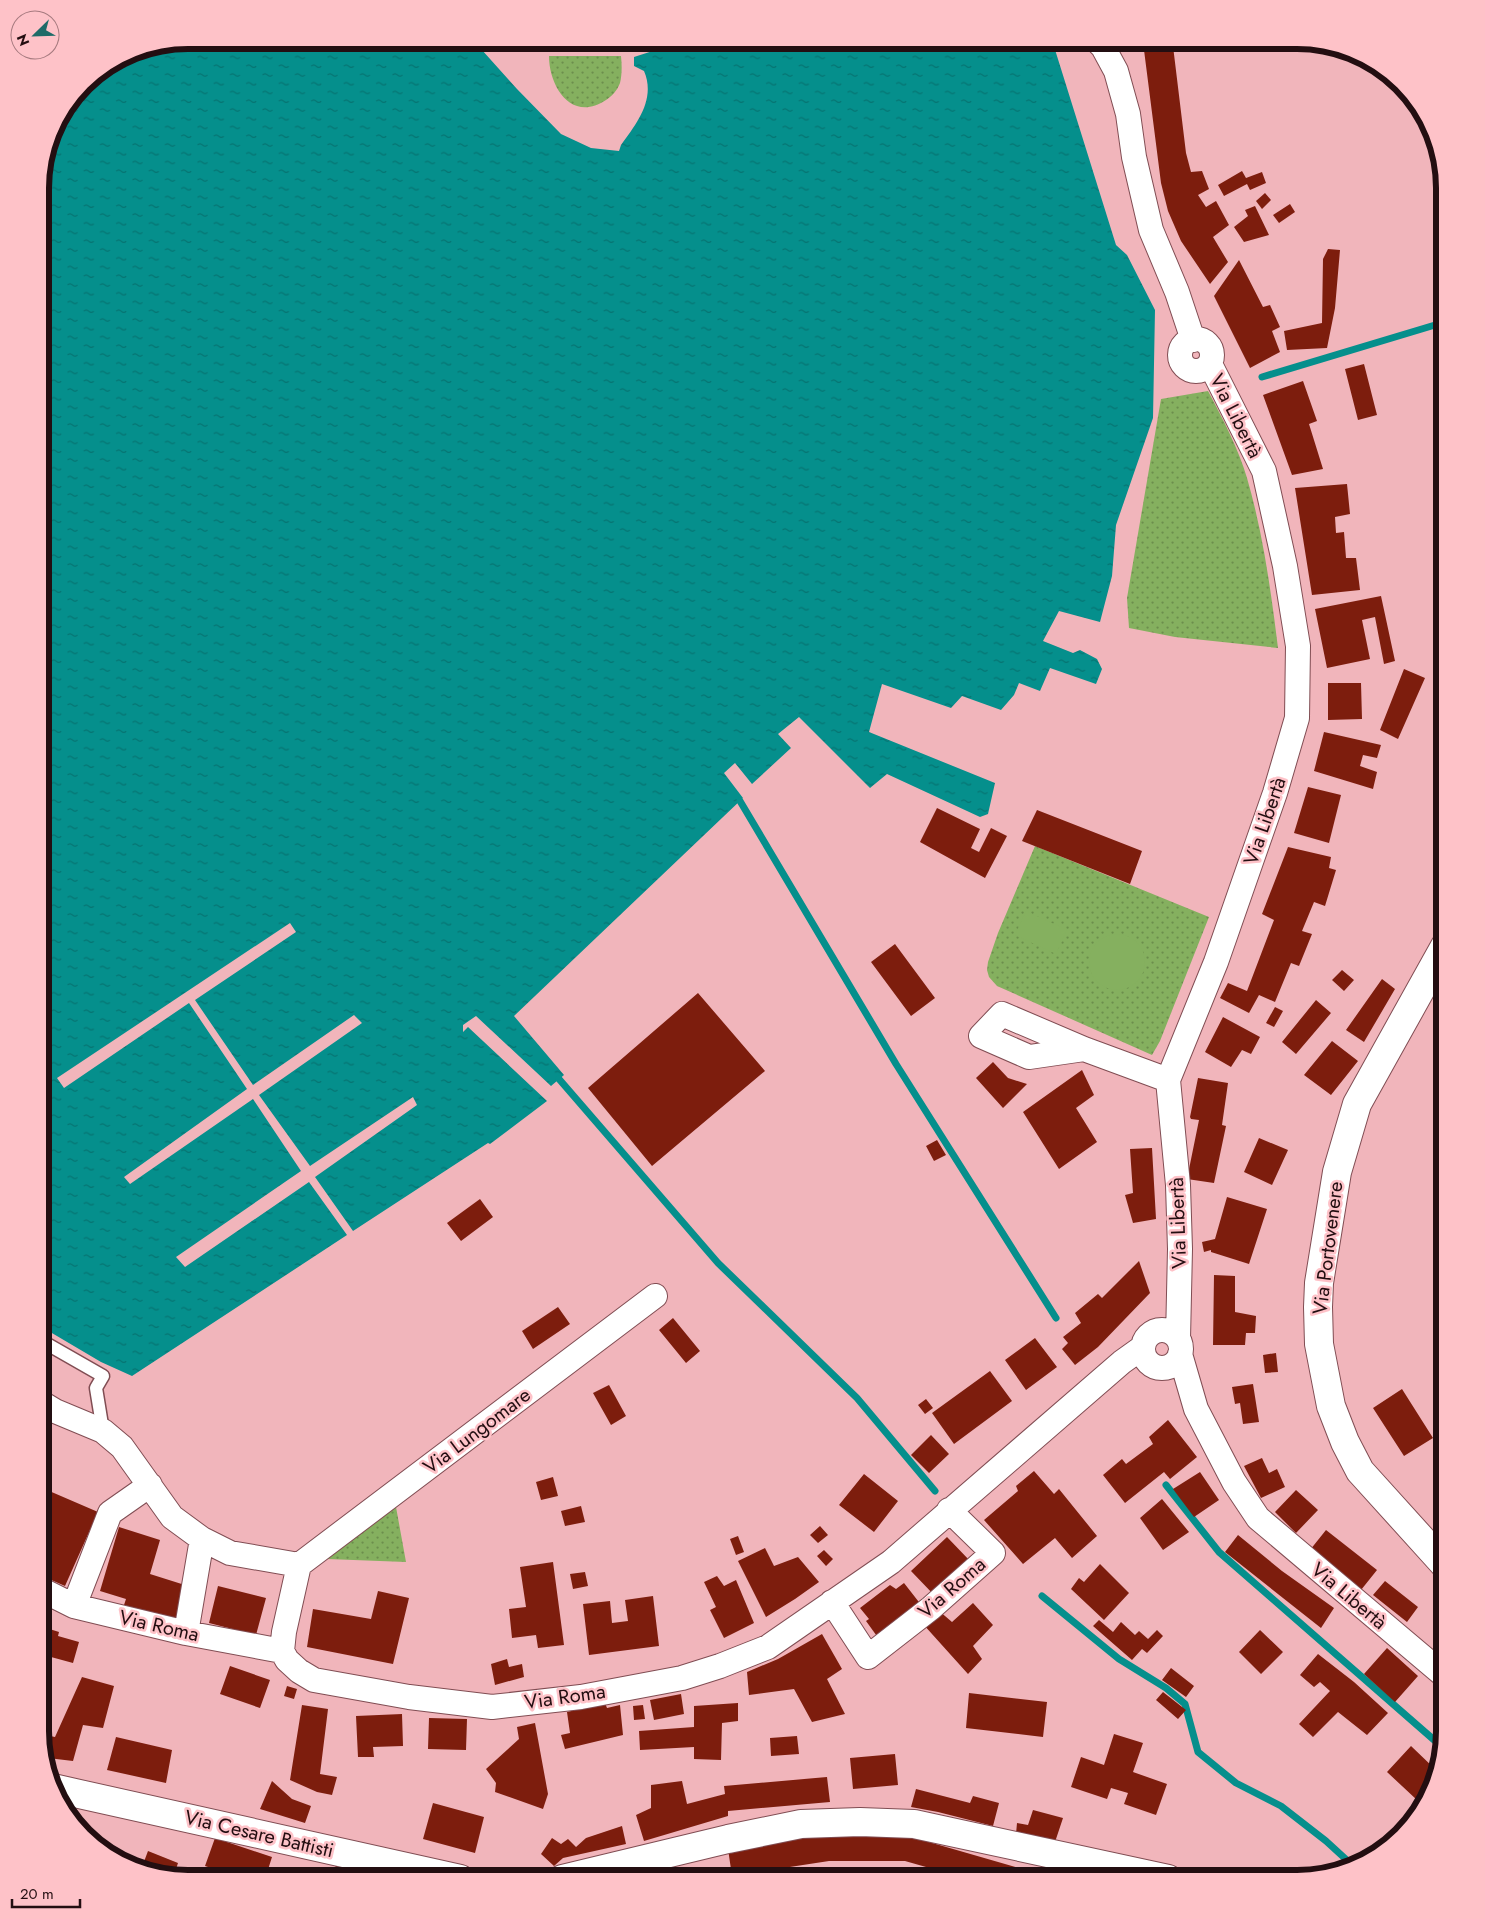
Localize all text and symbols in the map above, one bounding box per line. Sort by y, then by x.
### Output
north arrow [10,10,60,60]
text: N [12,31,34,49]
street label: Via Libertà [1202,369,1270,463]
street label: Via Libertà [1236,773,1294,869]
street label: Via Libertà [1162,1177,1194,1269]
street label: Via Portovenere [1305,1180,1351,1316]
street label: Via Lungomare [417,1381,537,1481]
street label: Via Roma [912,1550,992,1626]
street label: Via Libertà [1305,1556,1393,1636]
street label: Via Roma [116,1603,202,1649]
street label: Via Roma [523,1677,607,1717]
street label: Via Cesare Battisti [182,1803,336,1865]
scale bar [12,1876,80,1908]
text: 20 m [20,1883,54,1905]

